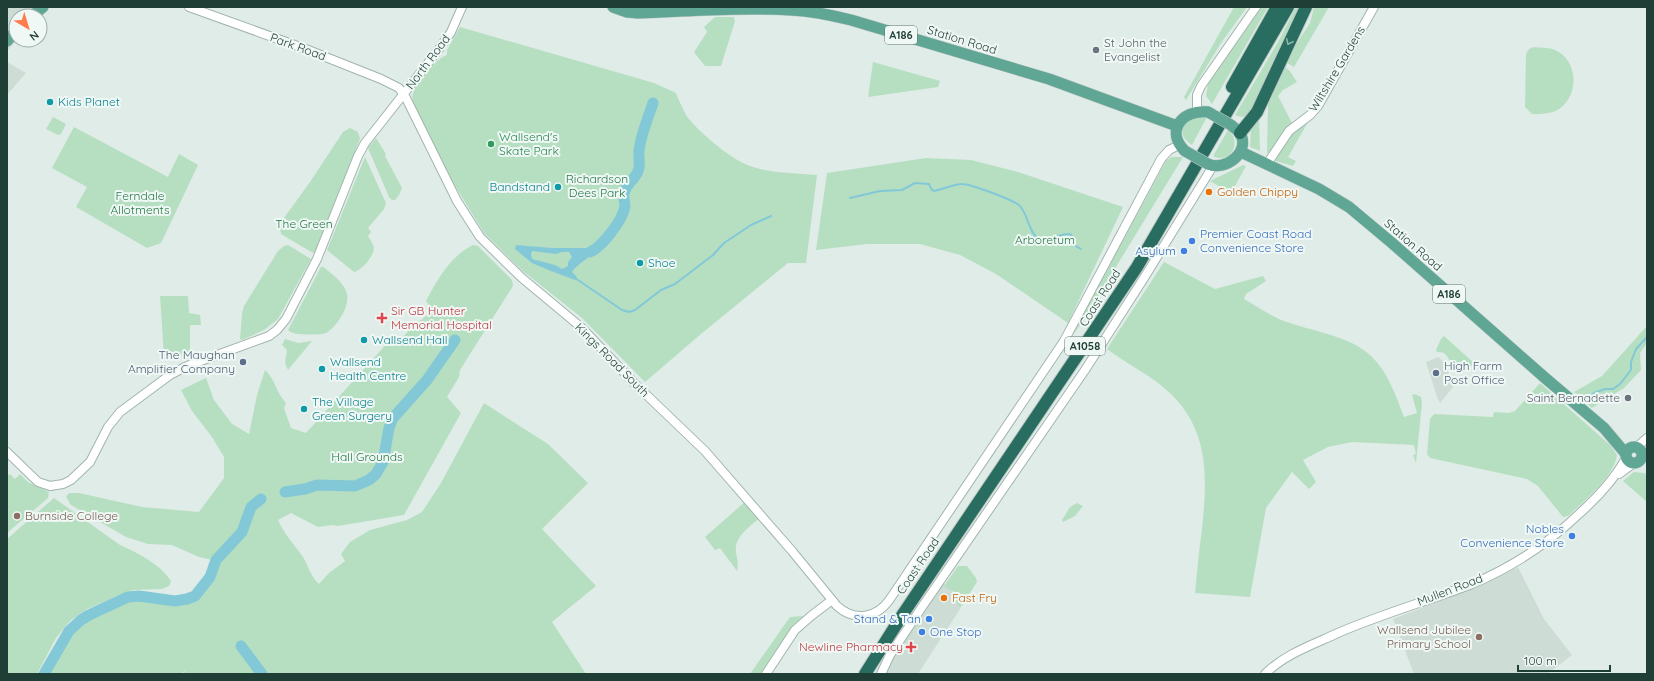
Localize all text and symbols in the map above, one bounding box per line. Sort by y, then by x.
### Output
north arrow [8,8,48,48]
street label: Station Road [926,22,999,57]
street label: Wiltshire Gardens [1305,23,1368,114]
road number: A186 [885,26,917,44]
text: N [27,28,42,44]
street label: Park Road [268,29,328,64]
street label: North Road [402,31,453,92]
place label: St John the Evangelist [1104,35,1167,64]
one-way arrow [1286,38,1294,46]
marker: St John the Evangelist [1091,45,1101,55]
place label: Kids Planet [58,94,120,109]
marker: Kids Planet [45,97,55,107]
place label: Wallsend's Skate Park [499,129,559,158]
marker: Wallsend's Skate Park [486,139,496,149]
park label: Richardson Dees Park [566,171,628,200]
place label: Bandstand [490,179,550,194]
marker: Bandstand [553,182,563,192]
place label: Golden Chippy [1217,184,1298,199]
marker: Golden Chippy [1204,187,1214,197]
park label: Ferndale Allotments [110,188,170,217]
street label: Station Road [1381,215,1445,274]
park label: The Green [275,216,333,231]
place label: Premier Coast Road Convenience Store [1200,226,1312,255]
park label: Arboretum [1015,232,1075,247]
marker: Premier Coast Road Convenience Store [1187,236,1197,246]
place label: Asylum [1135,243,1176,258]
marker: Asylum [1179,246,1189,256]
place label: Shoe [648,255,676,270]
marker: Shoe [635,258,645,268]
street label: Coast Road [1076,266,1124,329]
road number: A186 [1433,285,1465,303]
place label: Sir GB Hunter Memorial Hospital [391,303,492,332]
marker: Sir GB Hunter Memorial Hospital [376,312,388,324]
street label: Kings Road South [572,319,653,400]
place label: Wallsend Hall [372,332,448,347]
marker: Wallsend Hall [359,335,369,345]
road number: A1058 [1065,337,1105,355]
place label: The Maughan Amplifier Company [128,347,235,376]
place label: Wallsend Health Centre [330,354,407,383]
marker: The Maughan Amplifier Company [238,357,248,367]
place label: High Farm Post Office [1444,358,1505,387]
marker: Wallsend Health Centre [317,364,327,374]
marker: High Farm Post Office [1431,368,1441,378]
place label: Saint Bernadette [1527,390,1620,405]
marker: Saint Bernadette [1623,393,1633,403]
place label: The Village Green Surgery [312,394,392,423]
marker: The Village Green Surgery [299,404,309,414]
park label: Hall Grounds [331,449,403,464]
place label: Burnside College [25,508,118,523]
marker: Burnside College [12,511,22,521]
place label: Nobles Convenience Store [1460,521,1564,550]
marker: Nobles Convenience Store [1567,531,1577,541]
street label: Coast Road [893,535,942,597]
street label: Mullen Road [1415,570,1485,609]
place label: Fast Fry [952,590,997,605]
marker: Fast Fry [939,593,949,603]
place label: Stand & Tan [854,611,921,626]
marker: Stand & Tan [924,614,934,624]
place label: Wallsend Jubilee Primary School [1377,622,1471,651]
place label: One Stop [930,624,981,639]
marker: One Stop [917,627,927,637]
marker: Wallsend Jubilee Primary School [1474,632,1484,642]
place label: Newline Pharmacy [799,639,903,654]
marker: Newline Pharmacy [906,642,916,652]
scale bar [1518,647,1610,673]
text: 100 m [1524,653,1557,668]

